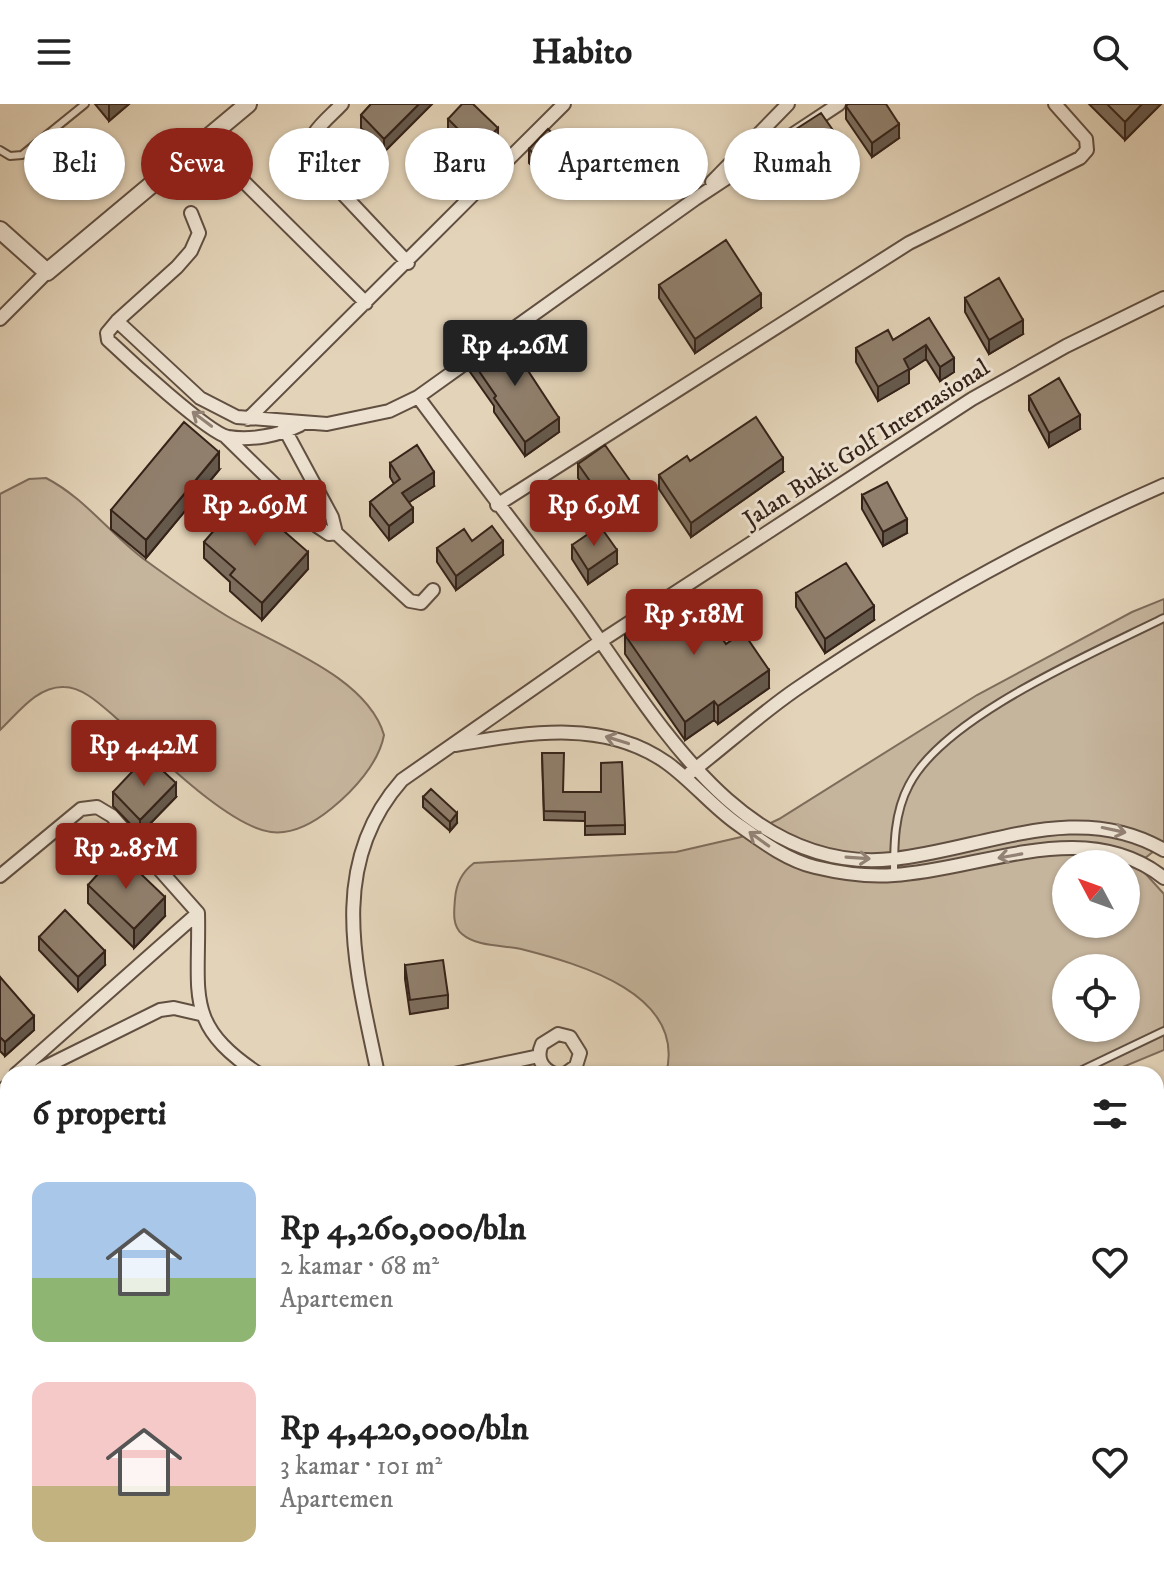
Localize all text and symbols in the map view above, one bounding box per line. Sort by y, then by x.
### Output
icon: menu [32,30,76,74]
text: Habito [532,30,632,75]
icon: search [1088,30,1132,74]
chip: Beli [24,128,125,200]
chip: Sewa [141,128,253,200]
chip: Filter [269,128,389,200]
chip: Baru [405,128,514,200]
chip: Apartemen [530,128,708,200]
chip: Rumah [724,128,860,200]
pin: Rp 4.26M [432,320,598,388]
text: Rp 4.26M [461,329,569,362]
street label: Jalan Bukit Golf Internasional [736,352,996,536]
one-way arrow [192,411,213,428]
pin: Rp 2.69M [172,480,338,548]
pin: Rp 6.9M [520,480,668,548]
text: Rp 2.69M [202,489,308,522]
text: Rp 6.9M [548,489,640,522]
pin: Rp 5.18M [611,589,777,657]
text: Rp 5.18M [644,598,744,631]
pin: Rp 4.42M [61,720,227,788]
text: Rp 4.42M [89,729,199,762]
one-way arrow [605,732,630,746]
pin: Rp 2.85M [43,823,209,891]
one-way arrow [1101,824,1127,839]
one-way arrow [749,831,771,847]
text: Rp 2.85M [74,832,178,865]
one-way arrow [998,850,1023,865]
north arrow [1052,850,1140,938]
map controls [1052,850,1140,1042]
one-way arrow [844,851,871,866]
button: locate [1052,954,1140,1042]
icon: filters [1088,1092,1132,1136]
text: 6 properti [32,1093,167,1135]
text: Rp 4,260,000/bln [280,1208,526,1250]
icon: home [96,1214,192,1310]
icon: heart [1088,1240,1132,1284]
text: 2 kamar · 68 m² [280,1250,439,1283]
text: Apartemen [280,1283,393,1316]
text: Rp 4,420,000/bln [280,1408,529,1450]
icon: home [96,1414,192,1510]
icon: heart [1088,1440,1132,1484]
text: 3 kamar · 101 m² [280,1450,443,1483]
text: Apartemen [280,1483,393,1516]

